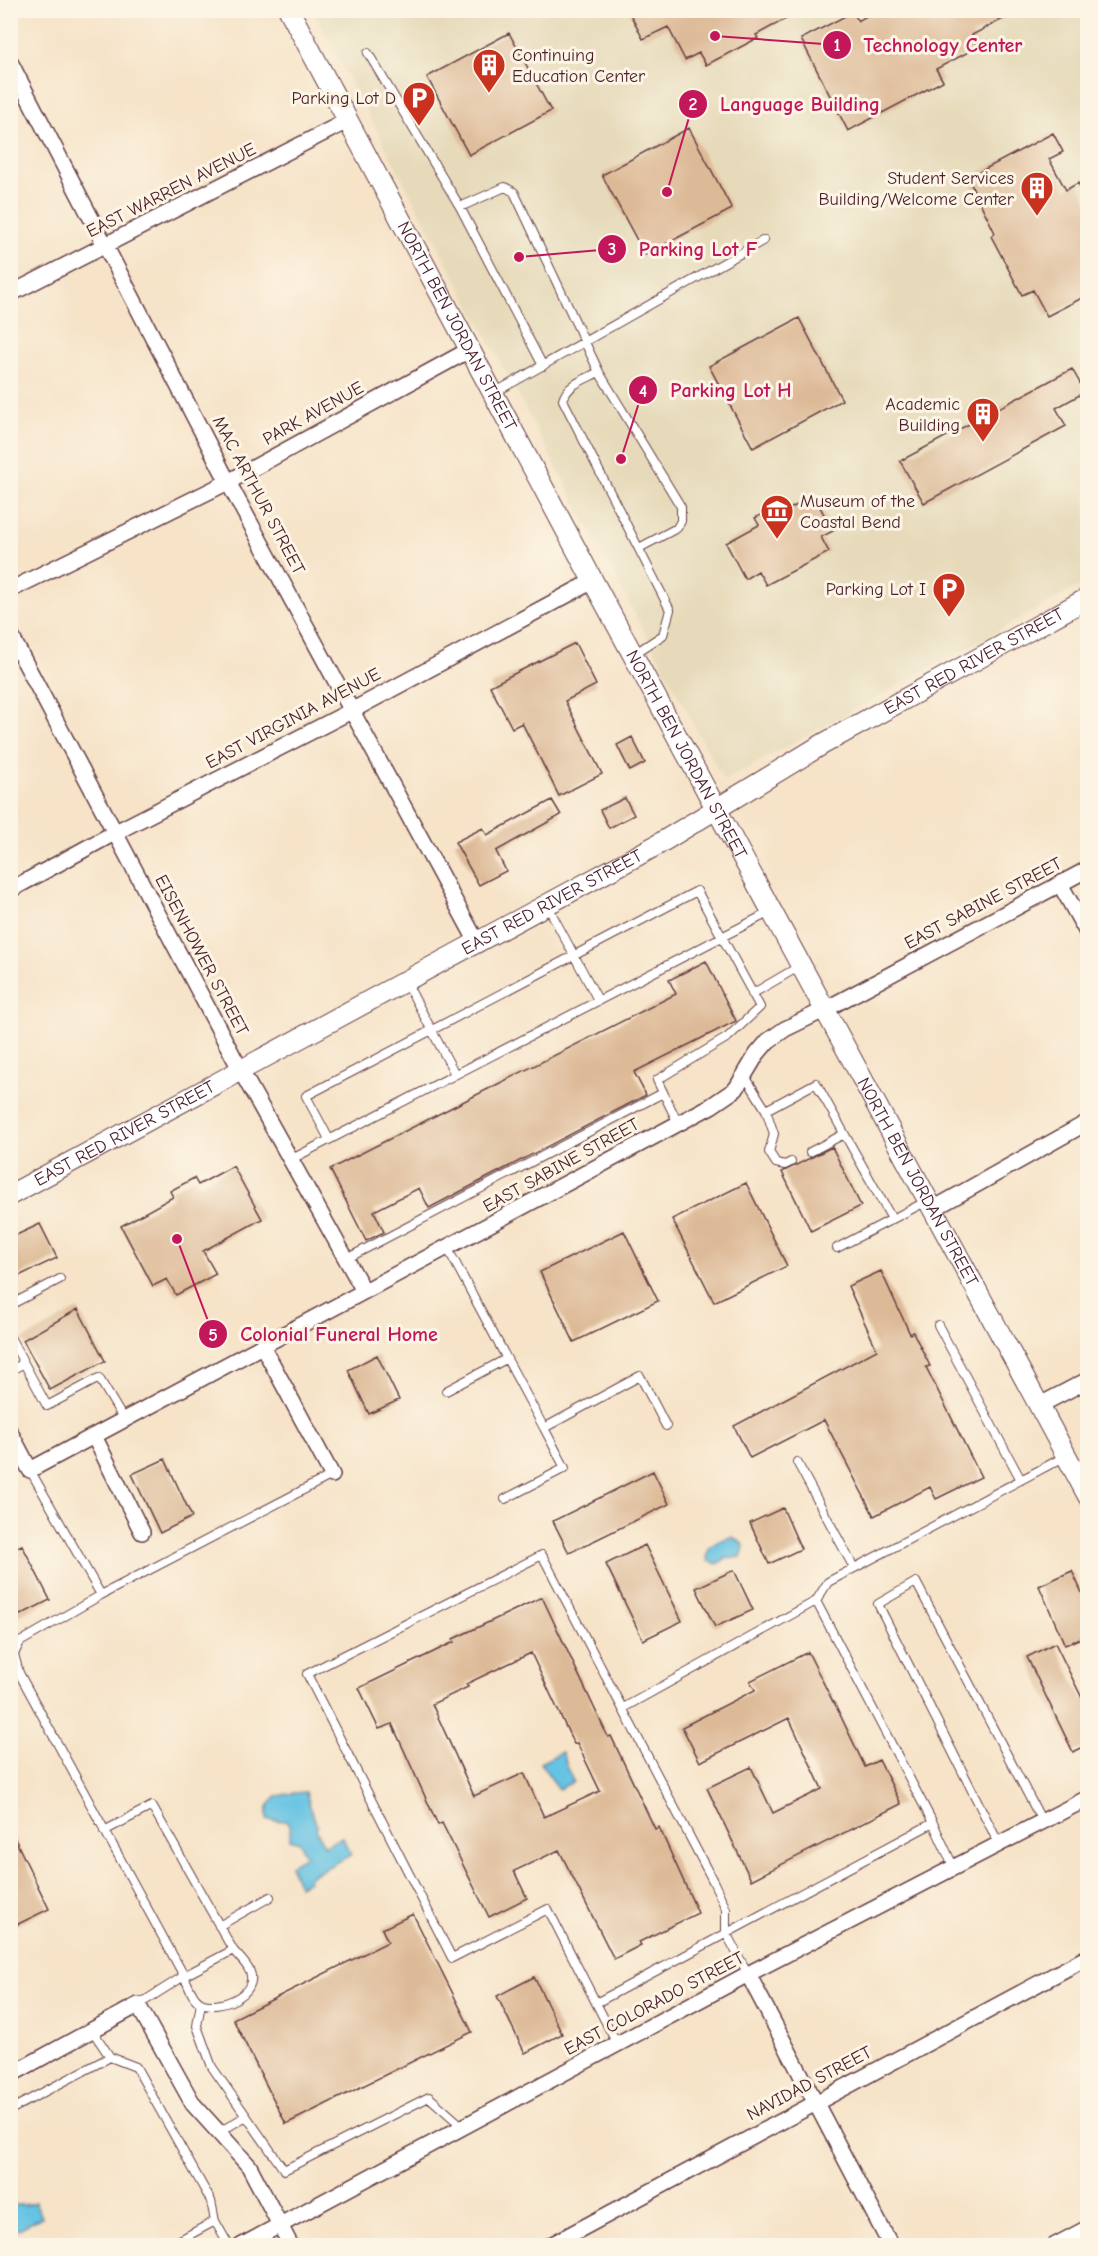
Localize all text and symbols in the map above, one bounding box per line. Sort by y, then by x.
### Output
callout: Technology Center [822,26,1034,64]
text: Technology Center [864,34,1022,57]
text: 1 [833,35,841,56]
place label: Continuing Education Center [512,45,646,87]
building icon: Continuing Education Center [471,47,507,94]
parking icon: Parking Lot D [401,80,437,127]
callout: Language Building [678,85,892,123]
place label: Parking Lot D [291,88,396,109]
text: Language Building [720,93,880,116]
text: 2 [689,94,698,115]
street label: EAST WARREN AVENUE [83,139,260,242]
place label: Student Services Building/Welcome Center [818,168,1015,210]
building icon: Student Services Building/Welcome Center [1019,170,1055,217]
street label: NORTH BEN JORDAN STREET [393,218,521,435]
callout: Parking Lot F [597,230,769,268]
text: Parking Lot F [639,238,758,261]
text: 3 [608,239,616,260]
callout: Parking Lot H [628,371,804,409]
street label: PARK AVENUE [259,377,367,450]
text: Parking Lot H [670,379,792,402]
text: 4 [639,381,647,402]
place label: Academic Building [885,394,960,436]
building icon: Academic Building [965,396,1001,443]
street label: MAC ARTHUR STREET [208,412,310,579]
place label: Museum of the Coastal Bend [800,491,915,533]
museum icon: Museum of the Coastal Bend [759,493,795,540]
parking icon: Parking Lot I [931,571,967,618]
place label: Parking Lot I [826,579,926,600]
street label: EAST RED RIVER STREET [880,603,1068,719]
street label: NORTH BEN JORDAN STREET [621,647,752,863]
street label: EAST VIRGINIA AVENUE [202,663,384,773]
street label: EAST RED RIVER STREET [458,845,646,960]
street label: EAST SABINE STREET [901,853,1066,954]
street label: EISENHOWER STREET [150,871,253,1040]
street label: NORTH BEN JORDAN STREET [853,1074,983,1290]
street label: EAST RED RIVER STREET [31,1076,219,1191]
street label: EAST SABINE STREET [480,1114,643,1217]
callout: Colonial Funeral Home [198,1315,450,1353]
text: Colonial Funeral Home [240,1323,438,1346]
text: 5 [208,1325,218,1346]
street label: EAST COLORADO STREET [561,1947,748,2060]
street label: NAVIDAD STREET [743,2041,876,2125]

